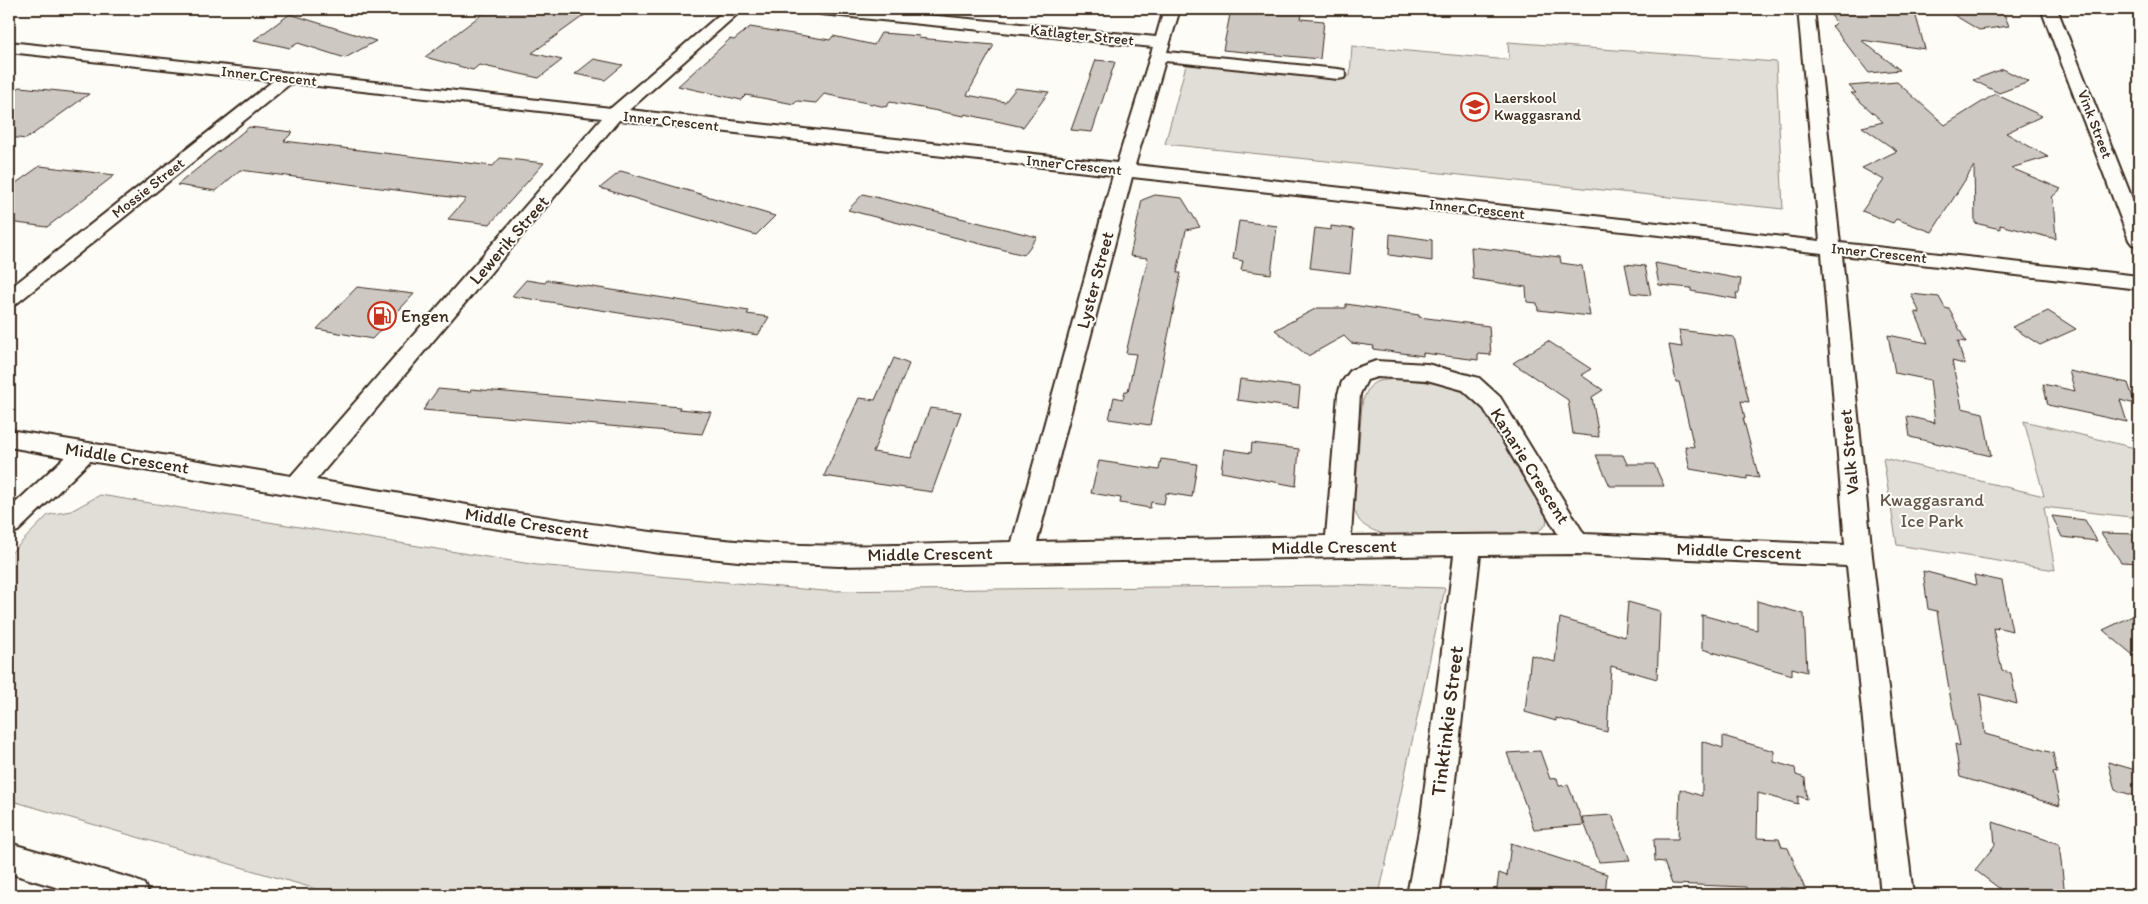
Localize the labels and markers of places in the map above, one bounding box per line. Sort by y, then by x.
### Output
place label: Laerskool Kwaggasrand [1494,89,1582,124]
school or university icon: Laerskool Kwaggasrand [1460,92,1490,122]
fuel station icon: Engen [367,301,397,331]
place label: Engen [401,305,449,327]

